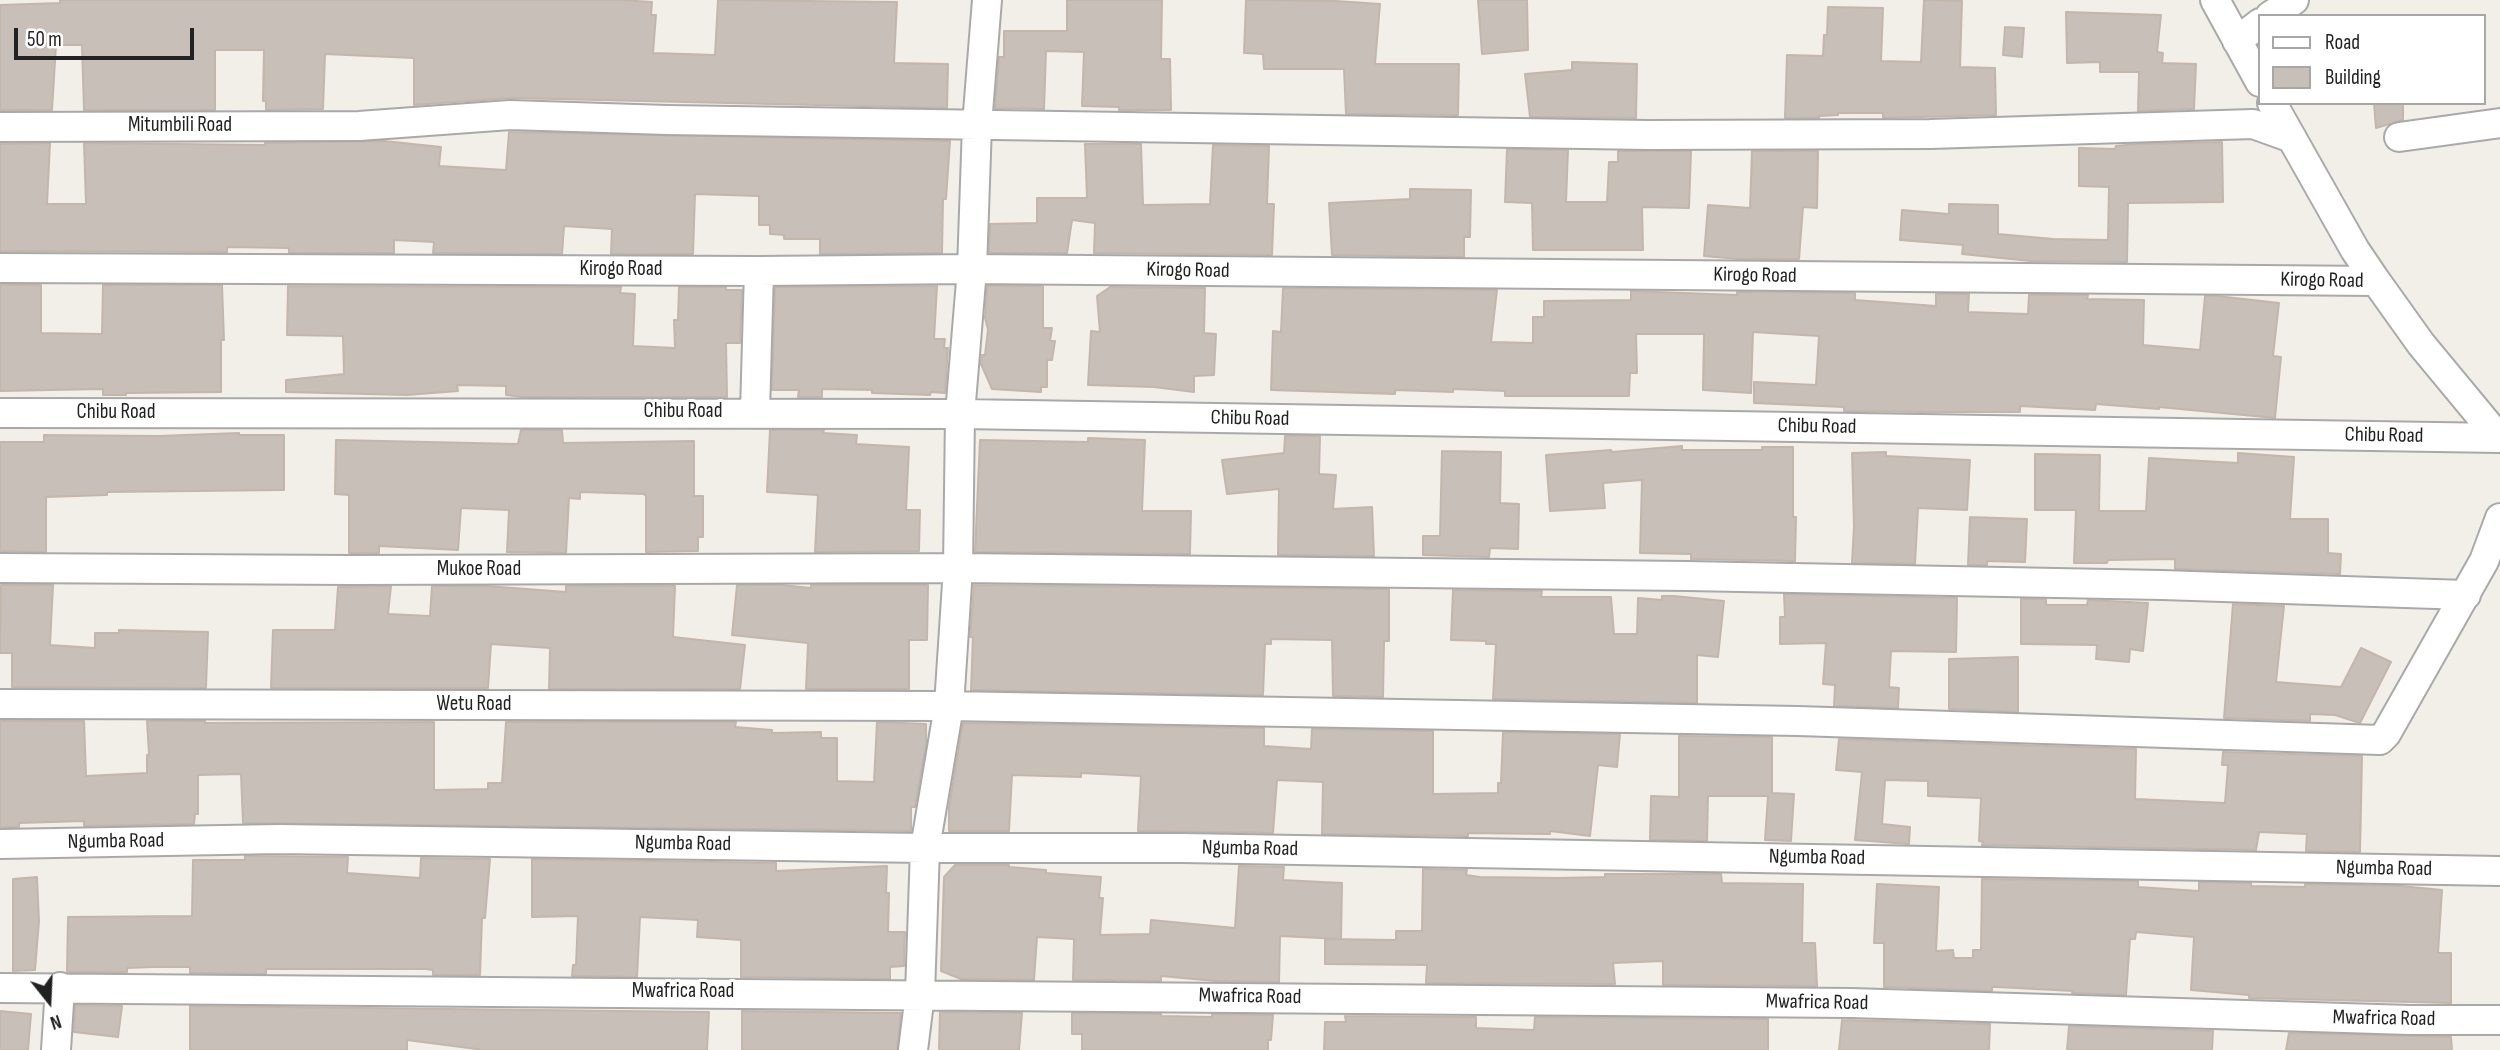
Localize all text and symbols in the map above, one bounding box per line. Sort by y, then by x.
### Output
scale bar [18,14,198,58]
legend [2258,14,2486,105]
text: 50 m [27,27,62,52]
text: Road [2325,30,2360,55]
text: Building [2325,65,2381,90]
street label: Mitumbili Road [128,113,232,139]
street label: Kirogo Road [579,257,663,283]
street label: Kirogo Road [1146,258,1230,284]
street label: Kirogo Road [1713,263,1797,289]
street label: Kirogo Road [2280,268,2364,294]
street label: Chibu Road [644,399,722,425]
street label: Chibu Road [77,400,155,426]
street label: Chibu Road [1210,406,1290,432]
street label: Chibu Road [1777,414,1857,440]
street label: Chibu Road [2344,423,2424,449]
street label: Mukoe Road [437,557,521,583]
street label: Wetu Road [436,692,512,718]
street label: Ngumba Road [68,829,164,855]
street label: Ngumba Road [635,831,731,857]
street label: Ngumba Road [1202,836,1298,862]
street label: Ngumba Road [1769,845,1865,871]
street label: Ngumba Road [2336,856,2432,882]
north arrow [14,966,84,1036]
street label: Mwafrica Road [632,979,734,1005]
street label: Mwafrica Road [1198,984,1302,1010]
street label: Mwafrica Road [1765,990,1869,1016]
street label: Mwafrica Road [2332,1006,2436,1032]
text: N [47,1009,64,1034]

